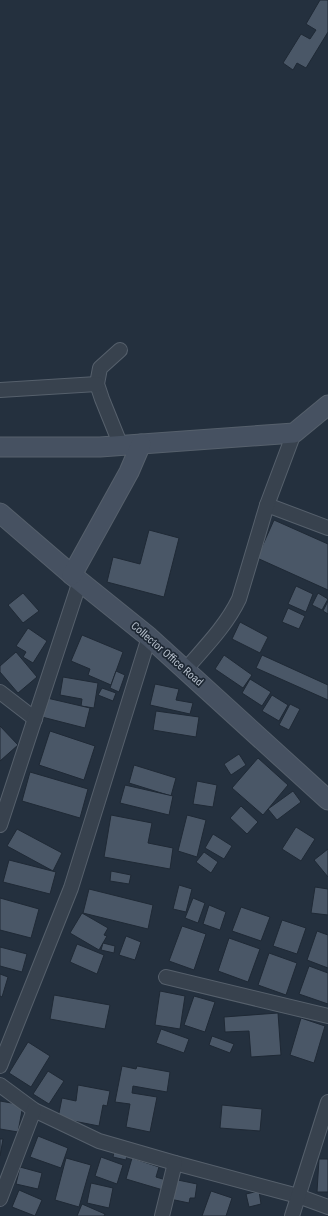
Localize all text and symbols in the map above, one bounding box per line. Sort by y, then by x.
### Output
street label: Collector Office Road [128,619,206,689]

